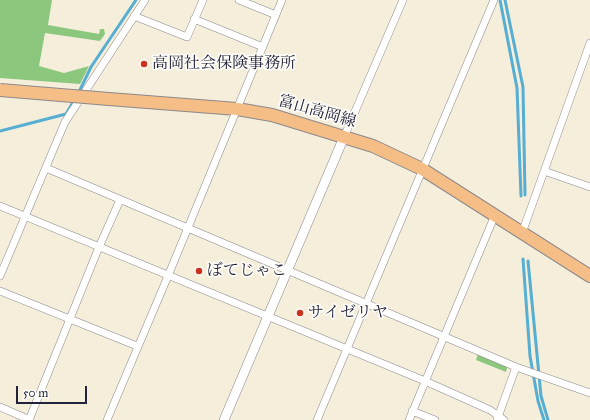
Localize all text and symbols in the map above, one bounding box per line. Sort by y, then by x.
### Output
place label: 高岡社会保険事務所 [152,54,296,74]
marker: 高岡社会保険事務所 [139,59,149,69]
street label: 富山高岡線 [276,92,358,132]
place label: ぼてじゃこ [207,261,287,281]
marker: ぼてじゃこ [194,266,204,276]
place label: サイゼリヤ [308,303,388,323]
marker: サイゼリヤ [295,308,305,318]
scale bar [18,378,89,404]
text: 50 m [23,386,48,400]

